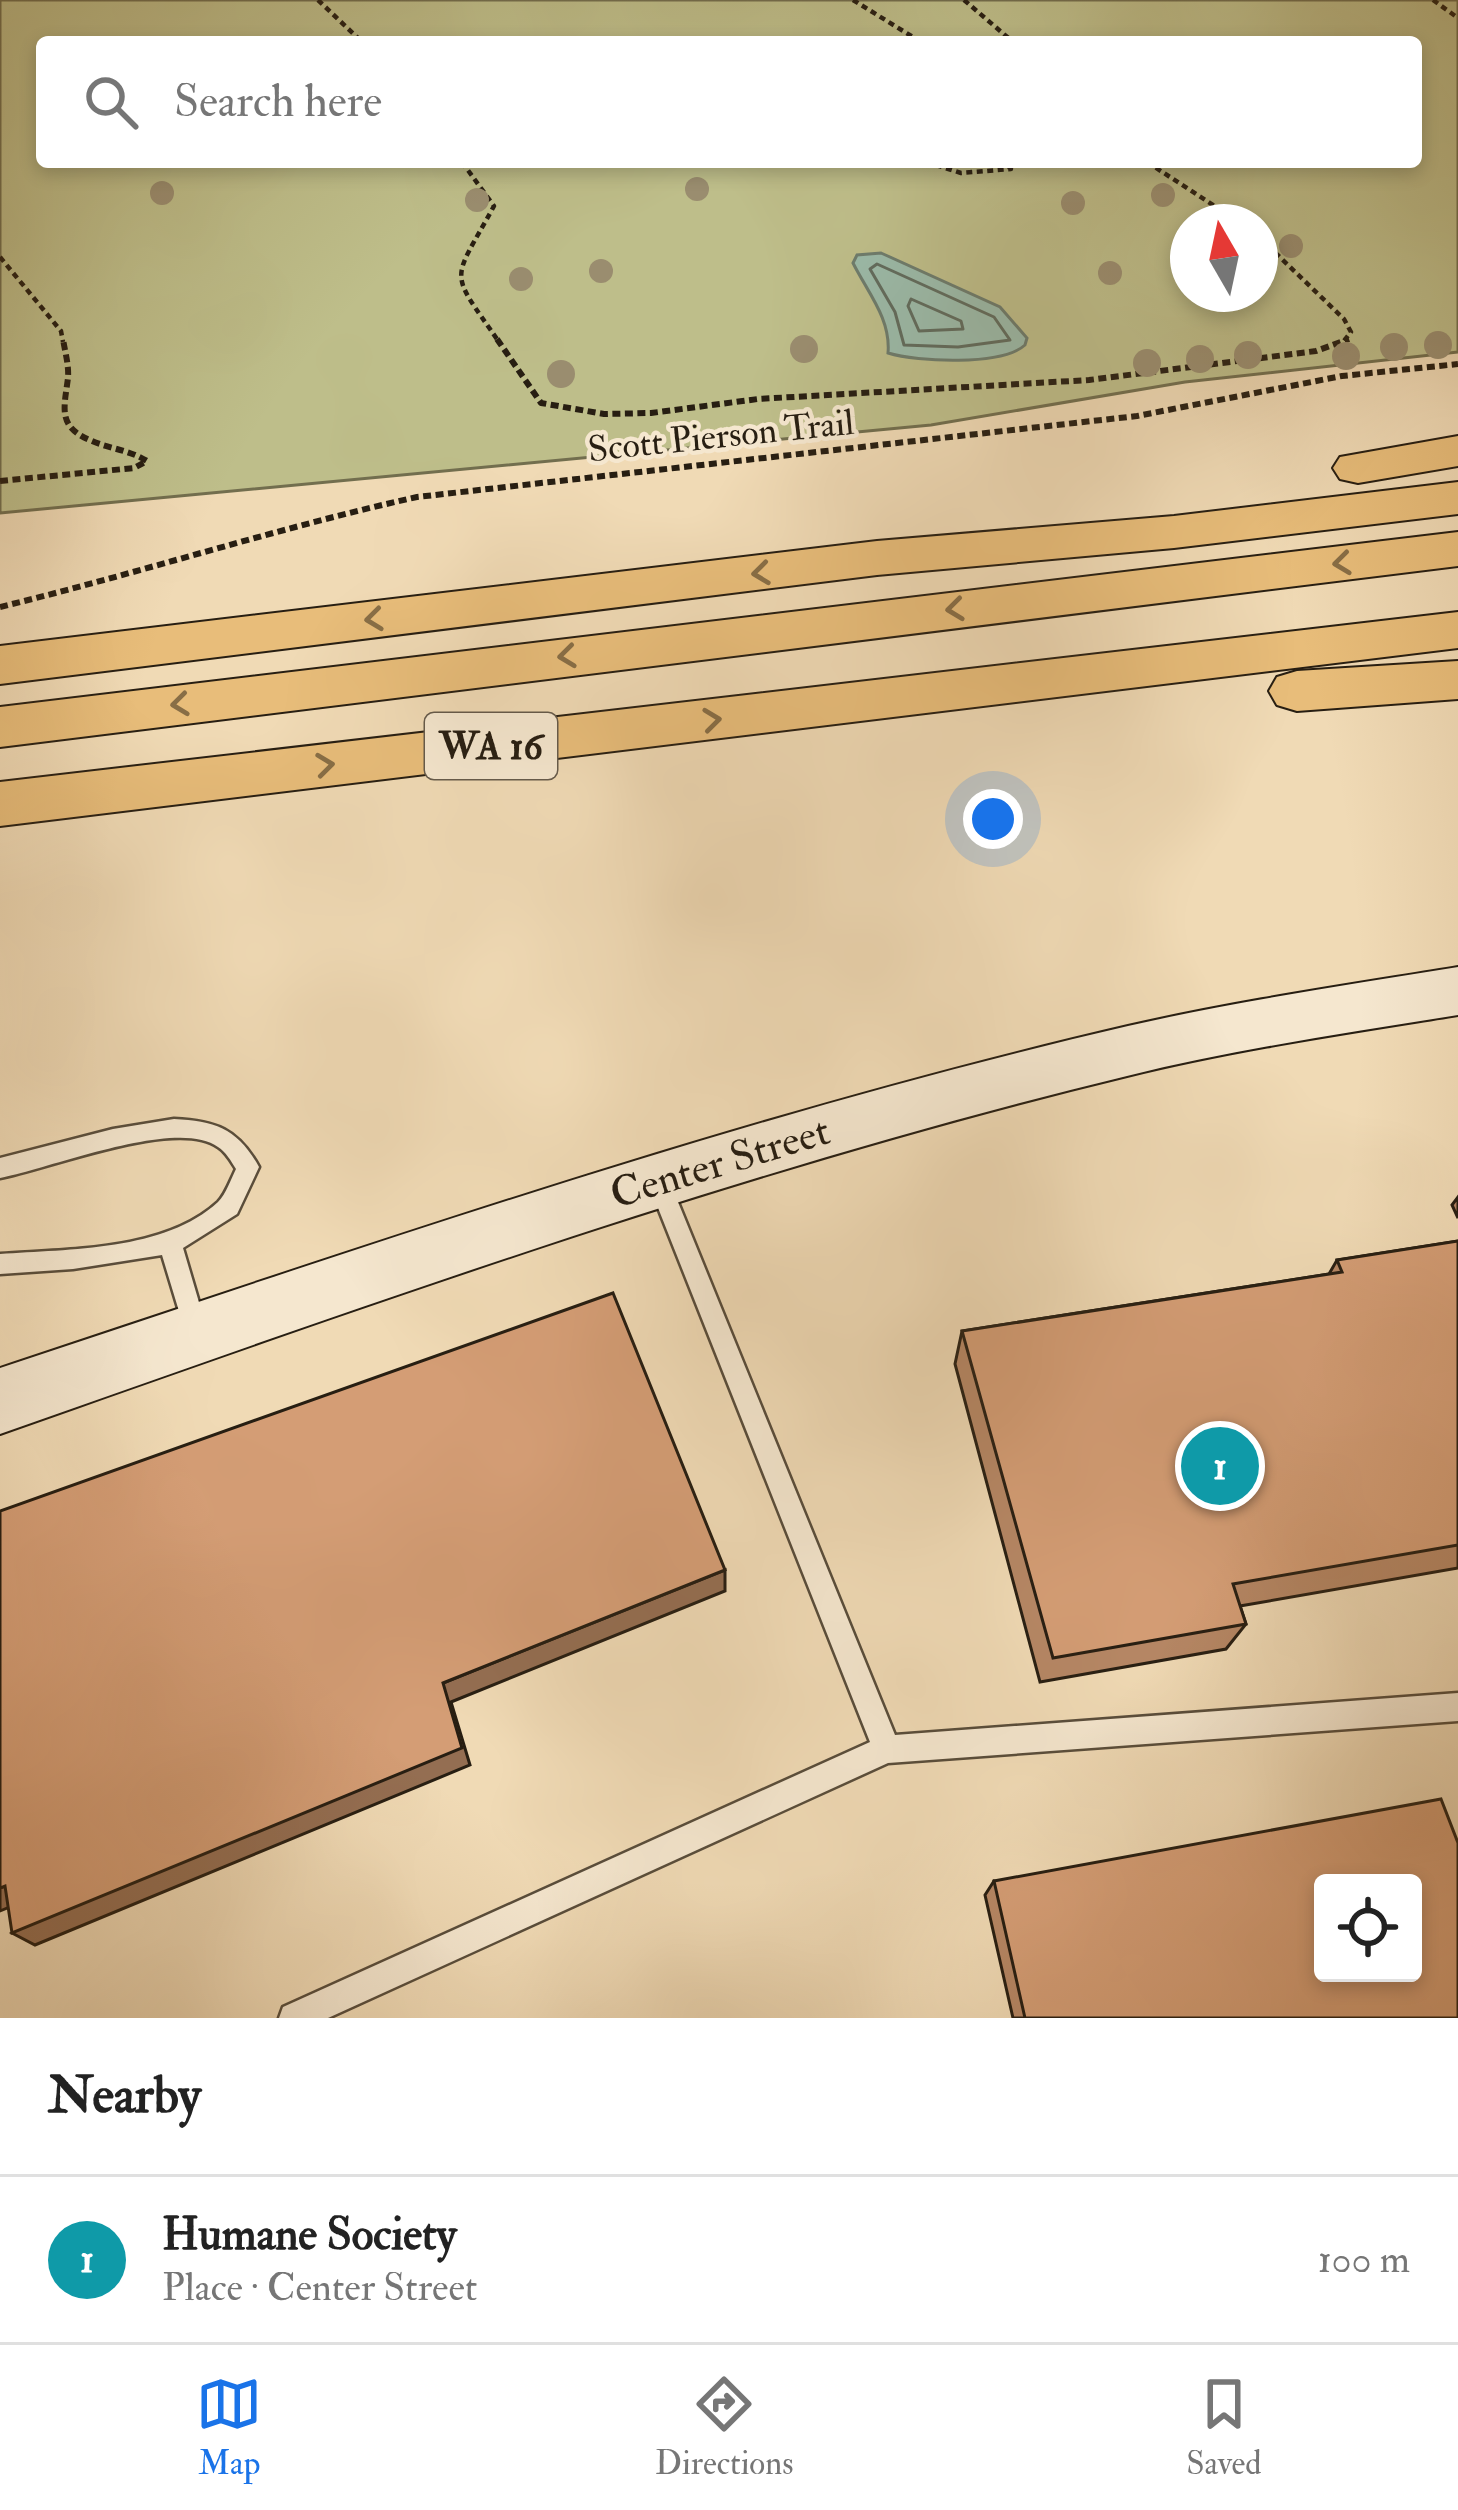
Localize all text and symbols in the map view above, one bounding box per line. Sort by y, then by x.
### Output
search box [36,36,1422,168]
icon: search [78,69,144,135]
text: Search here [174,74,382,130]
north arrow [1170,204,1278,312]
street label: Scott Pierson Trail [586,400,856,472]
one-way arrow [1332,550,1352,576]
one-way arrow [751,559,771,585]
one-way arrow [945,596,964,622]
one-way arrow [364,606,383,632]
one-way arrow [558,643,577,669]
one-way arrow [171,691,190,717]
one-way arrow [702,707,722,733]
road number: WA 16 [425,713,557,779]
one-way arrow [315,753,335,779]
your location [963,789,1023,849]
street label: Center Street [604,1105,836,1221]
pin: 1 [1181,1421,1259,1511]
map controls [1314,1874,1422,1982]
button: locate [1314,1874,1422,1982]
text: Nearby [48,2064,201,2128]
text: Humane Society [162,2207,456,2263]
text: 1 [80,2235,94,2284]
text: 100 m [1318,2235,1410,2284]
text: Place · Center Street [162,2263,477,2312]
tab: Map [196,2371,262,2484]
tab: Directions [655,2371,794,2484]
tab: Saved [1186,2371,1262,2484]

